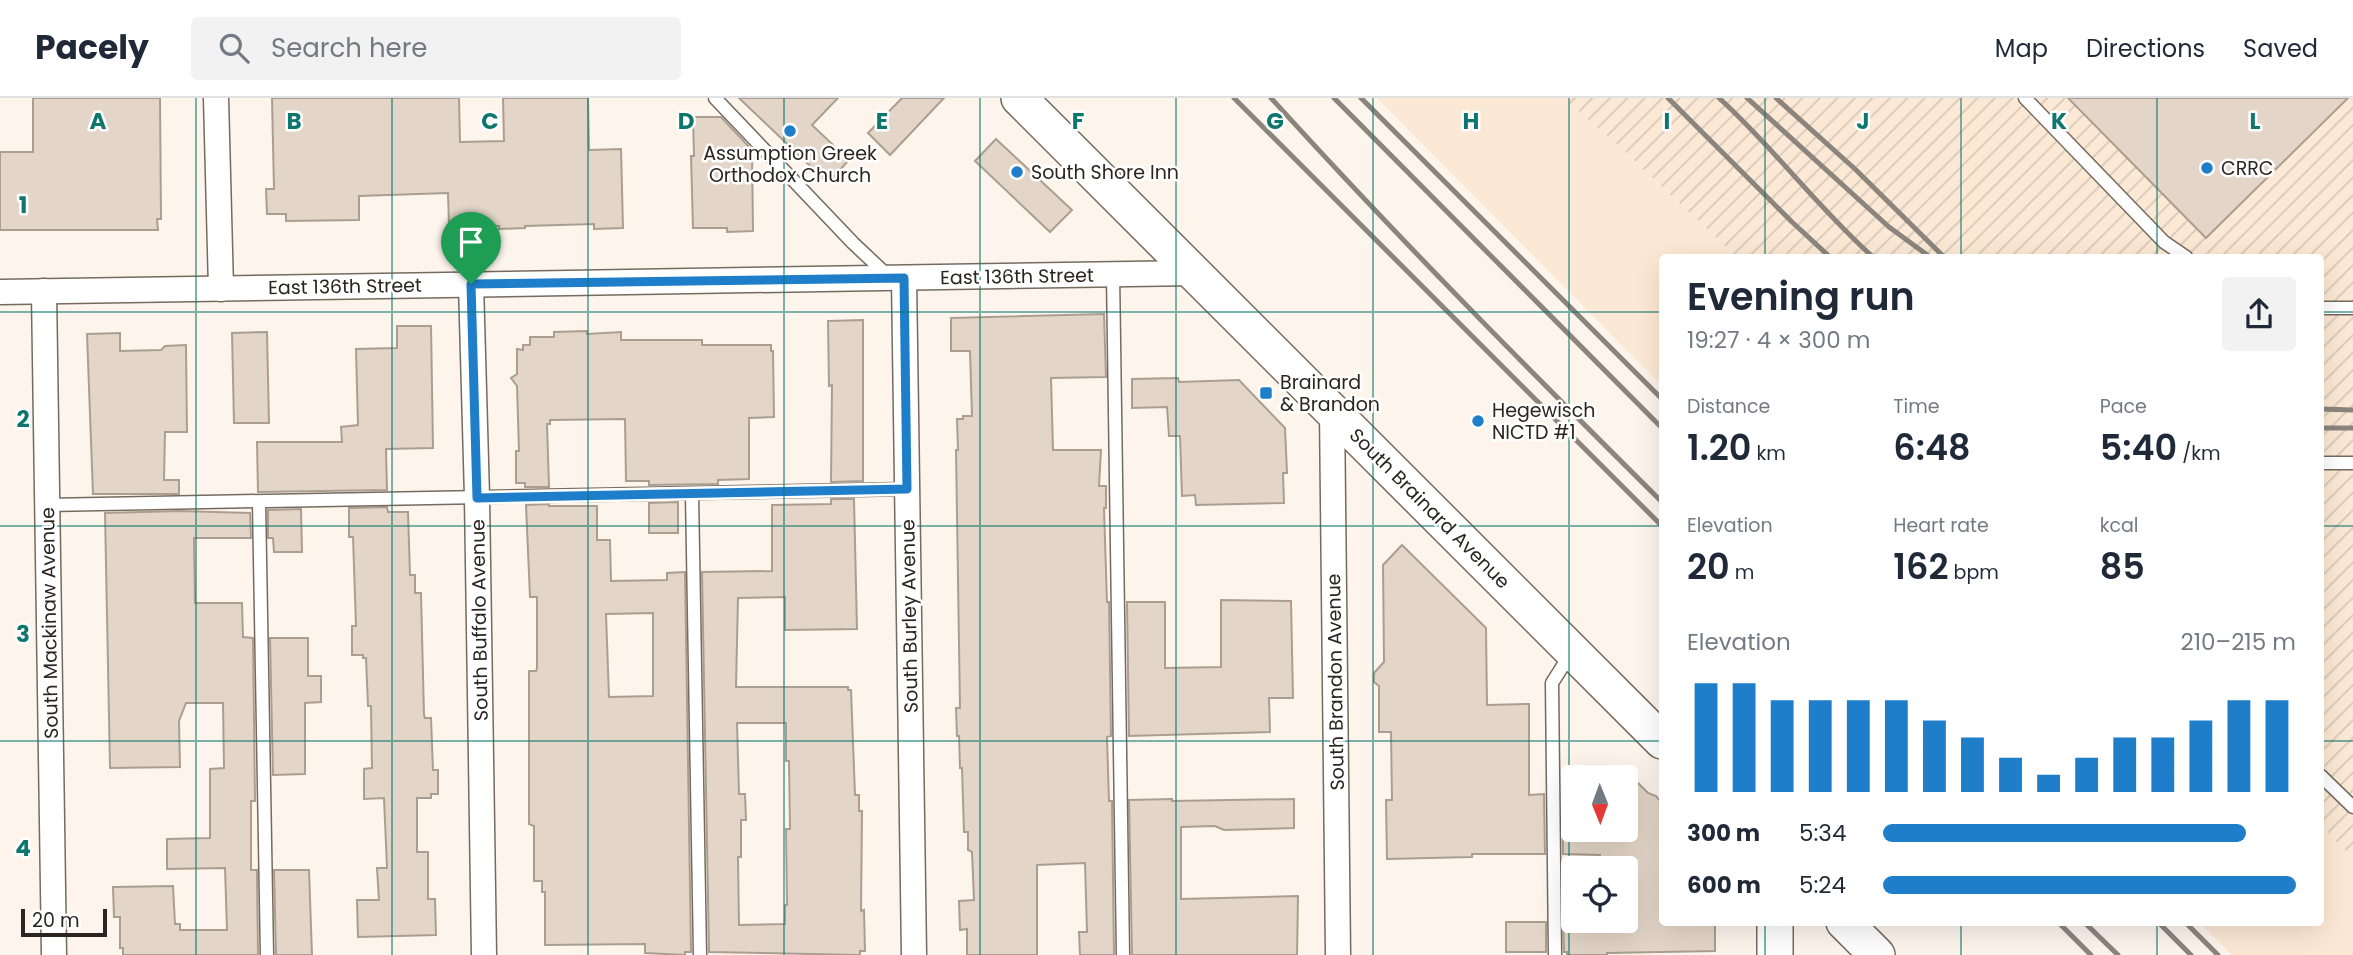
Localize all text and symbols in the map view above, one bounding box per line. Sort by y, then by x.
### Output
search box [191,17,681,80]
text: Pacely [35,24,149,71]
icon: search [215,29,253,67]
text: Search here [271,30,428,66]
text: Map [1995,32,2048,65]
text: Directions [2086,32,2205,65]
text: Saved [2243,32,2318,65]
text: A [90,105,107,137]
text: B [286,105,302,137]
text: C [481,105,499,137]
text: D [678,105,694,137]
text: E [876,105,888,137]
text: F [1072,105,1084,137]
text: G [1266,105,1284,137]
text: H [1463,105,1479,137]
text: I [1664,105,1670,137]
text: J [1856,105,1870,137]
text: K [2051,105,2067,137]
text: L [2250,105,2261,137]
marker: Assumption Greek Orthodox Church [782,123,798,139]
place label: Assumption Greek Orthodox Church [703,140,877,189]
place label: CRRC [2221,155,2273,182]
place label: South Shore Inn [1031,159,1179,186]
marker: CRRC [2199,160,2215,176]
marker: South Shore Inn [1009,164,1025,180]
text: 1 [19,189,27,221]
pin [441,212,501,284]
icon: arrive [452,223,490,261]
street label: East 136th Street [940,262,1094,291]
text: Evening run [1687,270,1915,323]
street label: East 136th Street [268,272,422,301]
button: share [2222,277,2296,351]
text: 19:27 · 4 × 300 m [1687,324,1871,356]
place label: Brainard & Brandon [1280,369,1380,418]
marker: Brainard & Brandon [1258,385,1274,401]
text: Distance [1687,393,1770,420]
text: Time [1893,393,1940,420]
text: Pace [2100,393,2147,420]
place label: Hegewisch NICTD #1 [1492,397,1595,446]
text: 2 [16,403,30,435]
marker: Hegewisch NICTD #1 [1470,413,1486,429]
street label: South Brainard Avenue [1343,422,1516,595]
text: 1.20 [1687,423,1751,472]
text: 6:48 [1893,423,1971,472]
text: 5:40 [2100,423,2177,472]
text: km [1751,440,1786,467]
text: /km [2177,440,2221,467]
street label: South Mackinaw Avenue [34,507,65,739]
text: Elevation [1687,512,1773,539]
text: Heart rate [1893,512,1989,539]
text: kcal [2100,512,2139,539]
street label: South Buffalo Avenue [464,519,495,721]
street label: South Burley Avenue [894,519,925,713]
text: 20 [1687,542,1730,591]
text: 162 [1893,542,1949,591]
text: 85 [2100,542,2145,591]
text: m [1730,559,1754,586]
text: bpm [1949,559,1999,586]
street label: South Brandon Avenue [1320,573,1351,791]
text: 3 [16,618,30,650]
text: Elevation [1687,626,1791,658]
text: 210–215 m [2181,626,2296,658]
north arrow [1561,765,1638,842]
map controls [1561,765,1638,933]
text: 300 m [1687,817,1760,849]
text: 5:34 [1799,817,1846,849]
text: 4 [15,832,31,864]
button: locate [1561,856,1638,933]
text: 600 m [1687,869,1761,901]
text: 5:24 [1799,869,1846,901]
scale bar [21,906,107,938]
text: 20 m [32,907,80,934]

